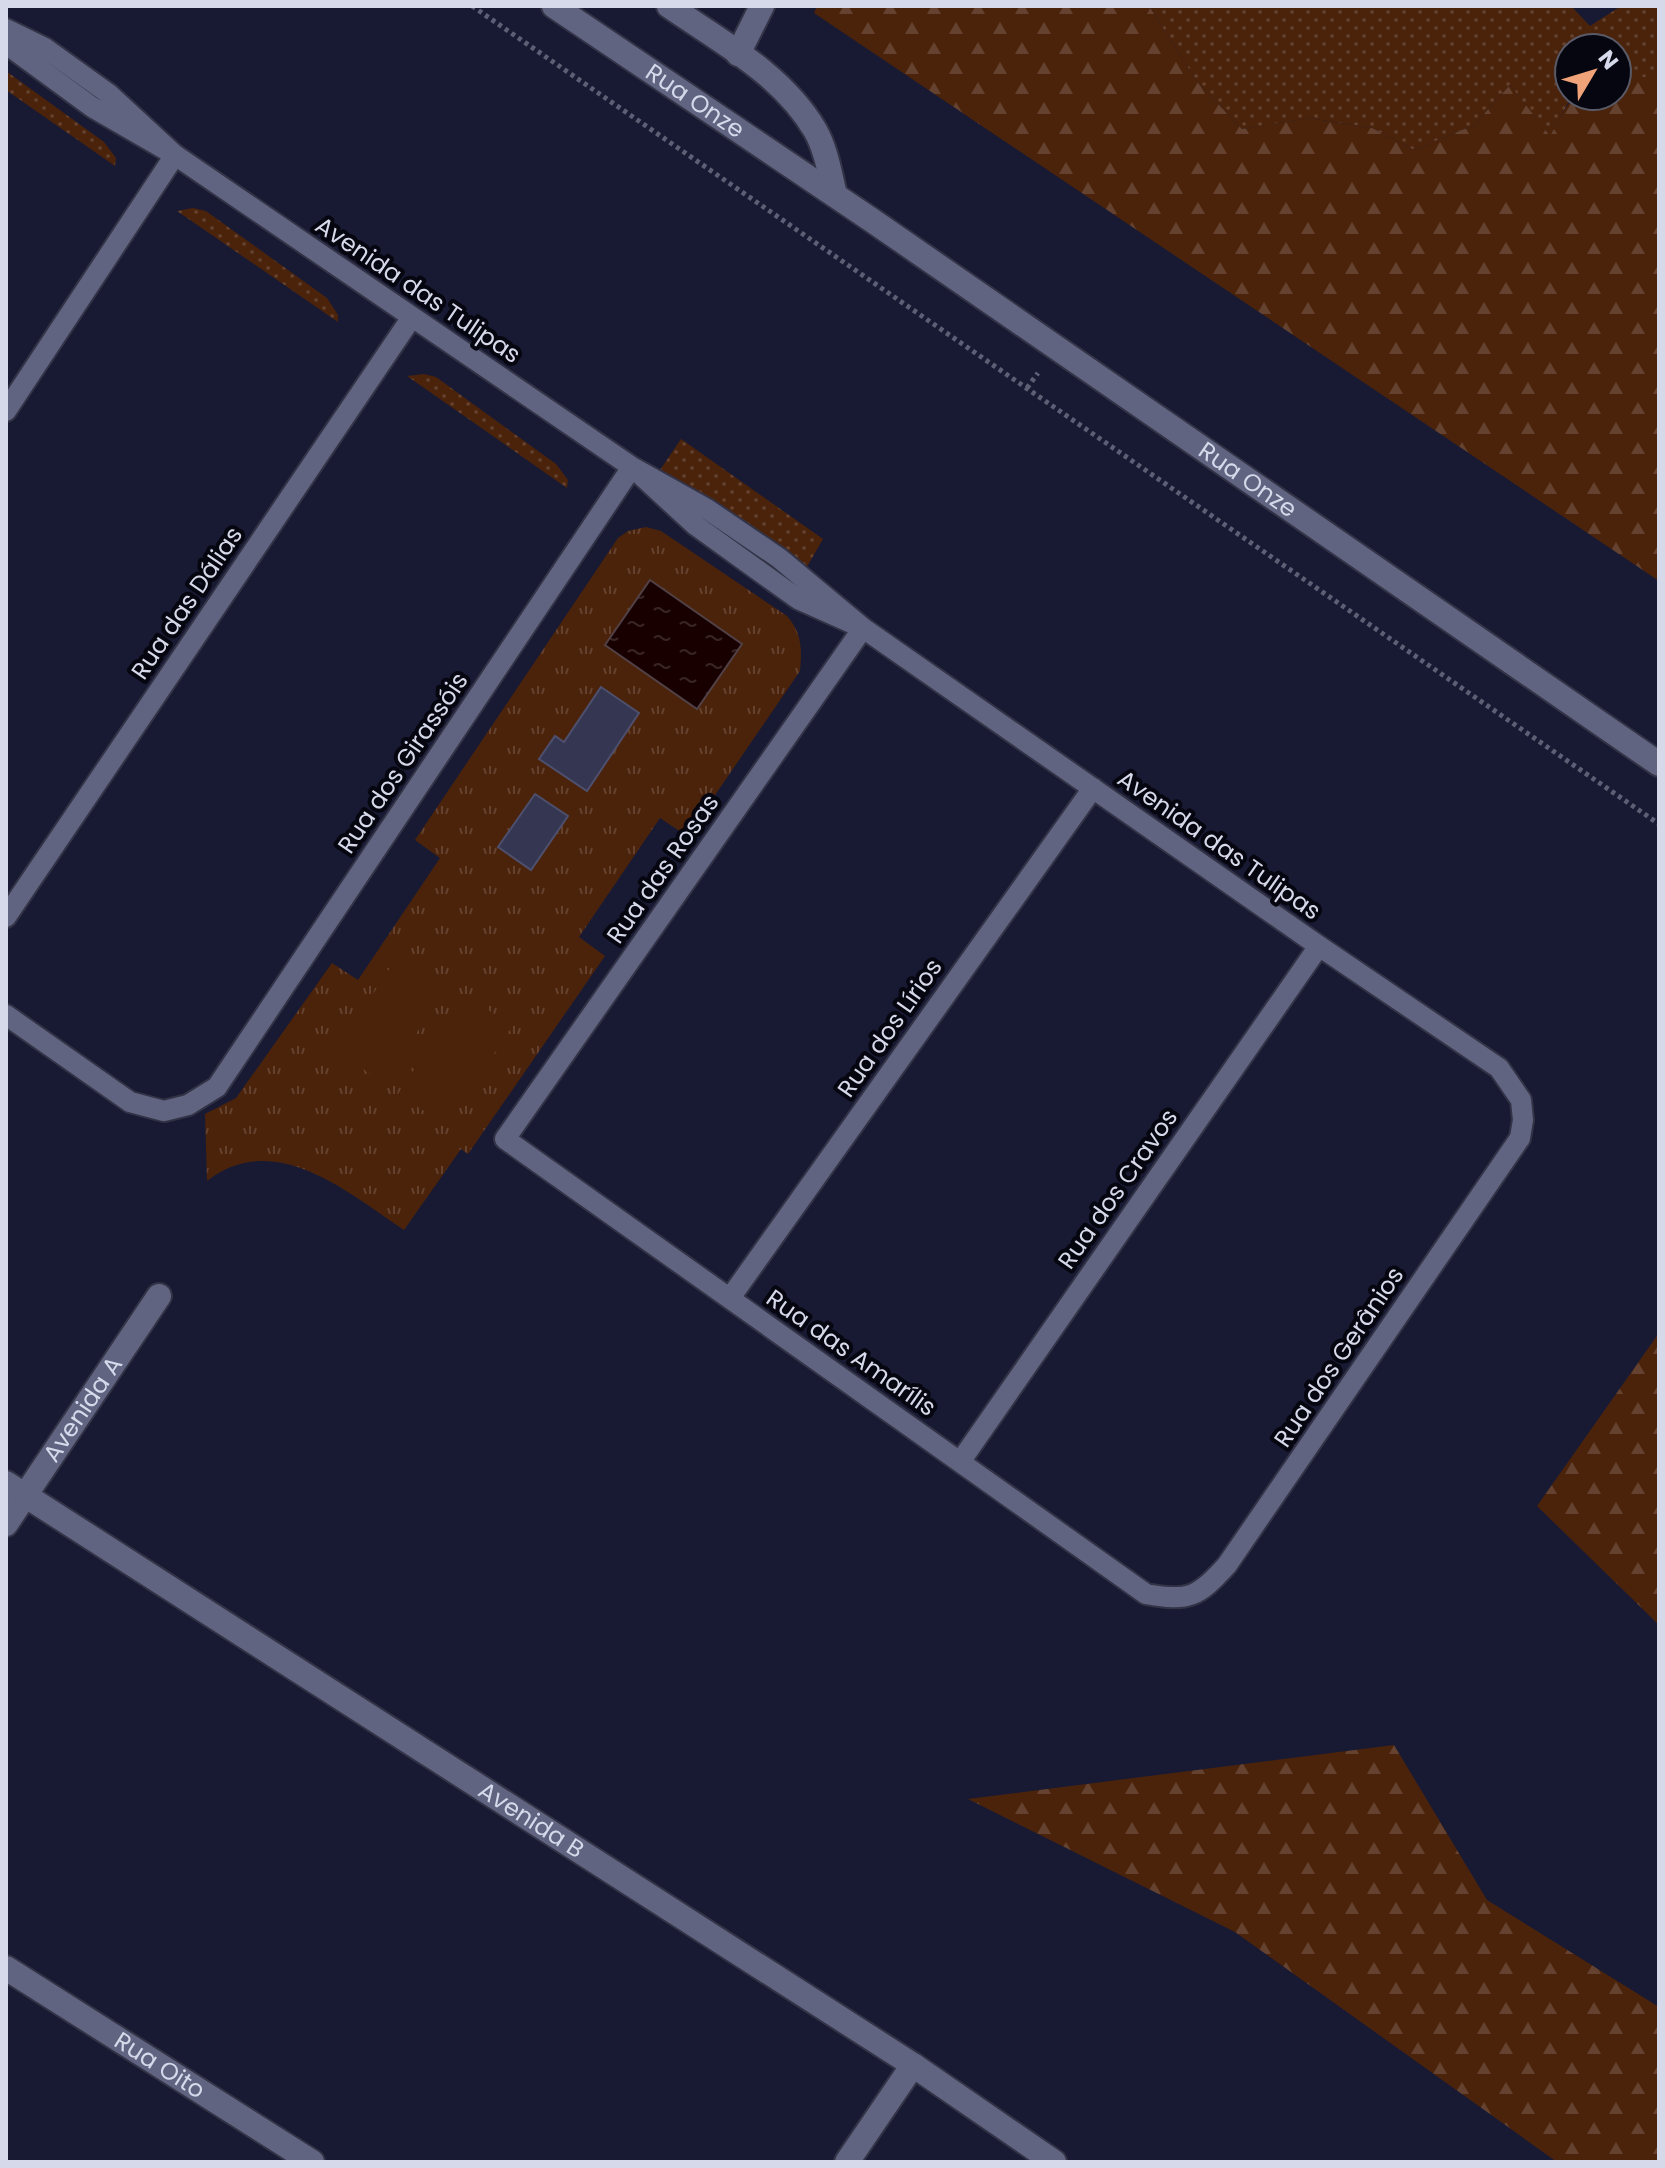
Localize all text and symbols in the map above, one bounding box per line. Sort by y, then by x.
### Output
north arrow [1553,32,1633,112]
text: N [1591,44,1626,76]
street label: Rua Onze [639,55,751,146]
street label: Avenida das Tulipas [309,208,527,371]
street label: Rua Onze [1192,434,1304,525]
street label: Rua das Dálias [123,520,250,686]
street label: Rua dos Girassóis [330,666,475,860]
street label: Avenida das Tulipas [1111,762,1328,927]
street label: Rua das Rosas [599,787,726,950]
street label: Rua dos Lírios [830,952,950,1104]
street label: Rua dos Cravos [1050,1102,1185,1275]
street label: Rua dos Gerânios [1266,1260,1411,1453]
street label: Rua das Amarílis [760,1282,943,1424]
street label: Avenida A [35,1350,130,1469]
street label: Avenida B [472,1773,591,1866]
street label: Rua Oito [108,2024,212,2106]

